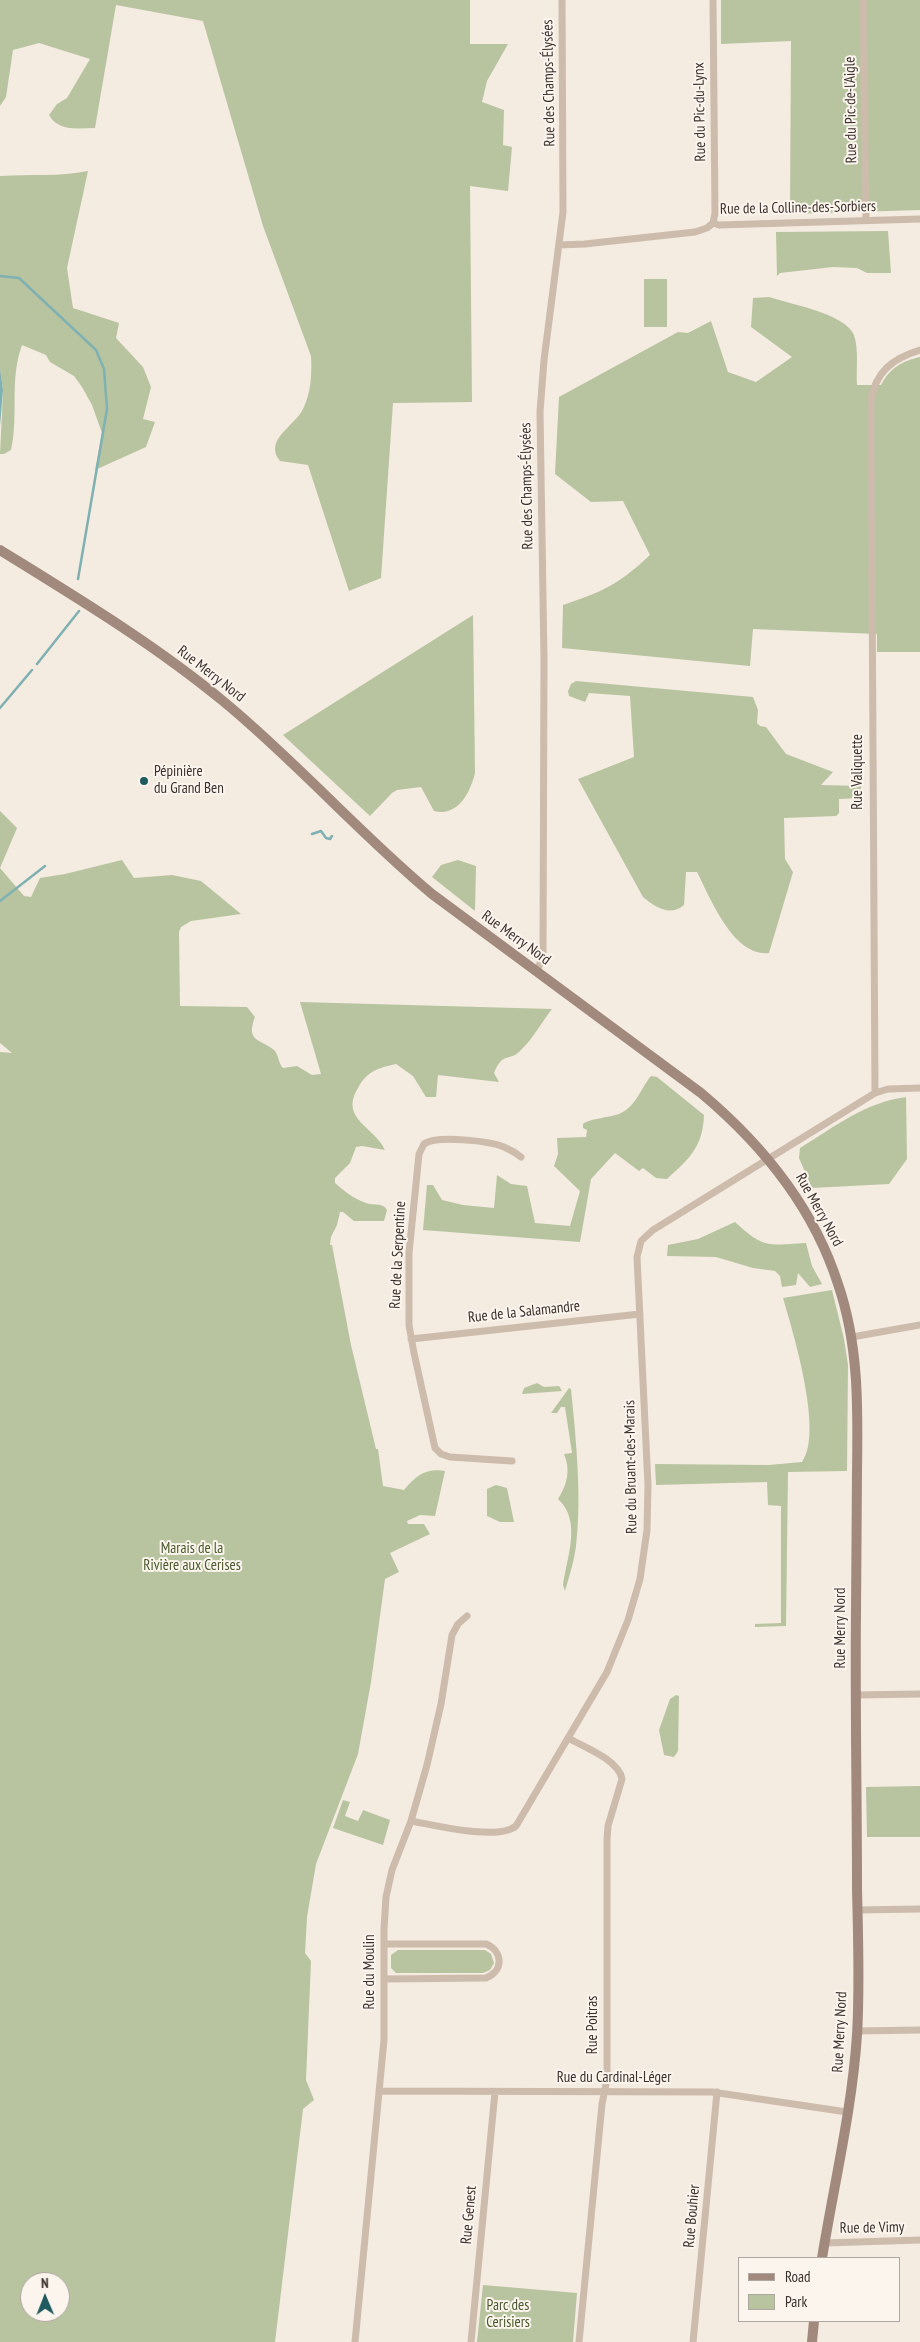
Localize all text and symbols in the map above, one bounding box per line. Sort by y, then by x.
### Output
street label: Rue des Champs-Élysées [539,19,559,147]
street label: Rue du Pic-de-l'Aigle [841,56,861,164]
street label: Rue du Pic-du-Lynx [690,62,710,162]
street label: Rue de la Colline-des-Sorbiers [720,198,876,218]
street label: Rue des Champs-Élysées [517,422,537,550]
street label: Rue Merry Nord [174,642,248,706]
street label: Rue Valiquette [849,734,867,810]
place label: Pépinière du Grand Ben [154,763,224,798]
marker: Pépinière du Grand Ben [138,775,150,787]
street label: Rue Merry Nord [478,907,554,969]
street label: Rue Merry Nord [791,1170,847,1250]
street label: Rue de la Serpentine [386,1201,410,1309]
street label: Rue de la Salamandre [467,1297,581,1327]
street label: Rue du Bruant-des-Marais [621,1400,641,1534]
park label: Marais de la Rivière aux Cerises [143,1540,241,1575]
street label: Rue Merry Nord [832,1587,850,1669]
street label: Rue du Moulin [361,1934,379,2010]
street label: Rue Merry Nord [829,1991,851,2073]
street label: Rue Poitras [584,1996,602,2054]
street label: Rue du Cardinal-Léger [557,2069,671,2087]
street label: Rue Bouhier [680,2184,704,2248]
street label: Rue Genest [457,2185,481,2245]
street label: Rue de Vimy [840,2218,904,2238]
legend [738,2257,900,2322]
text: Road [785,2267,811,2286]
north arrow [20,2272,70,2322]
text: N [41,2274,49,2292]
text: Park [785,2292,807,2311]
park label: Parc des Cerisiers [486,2297,530,2332]

